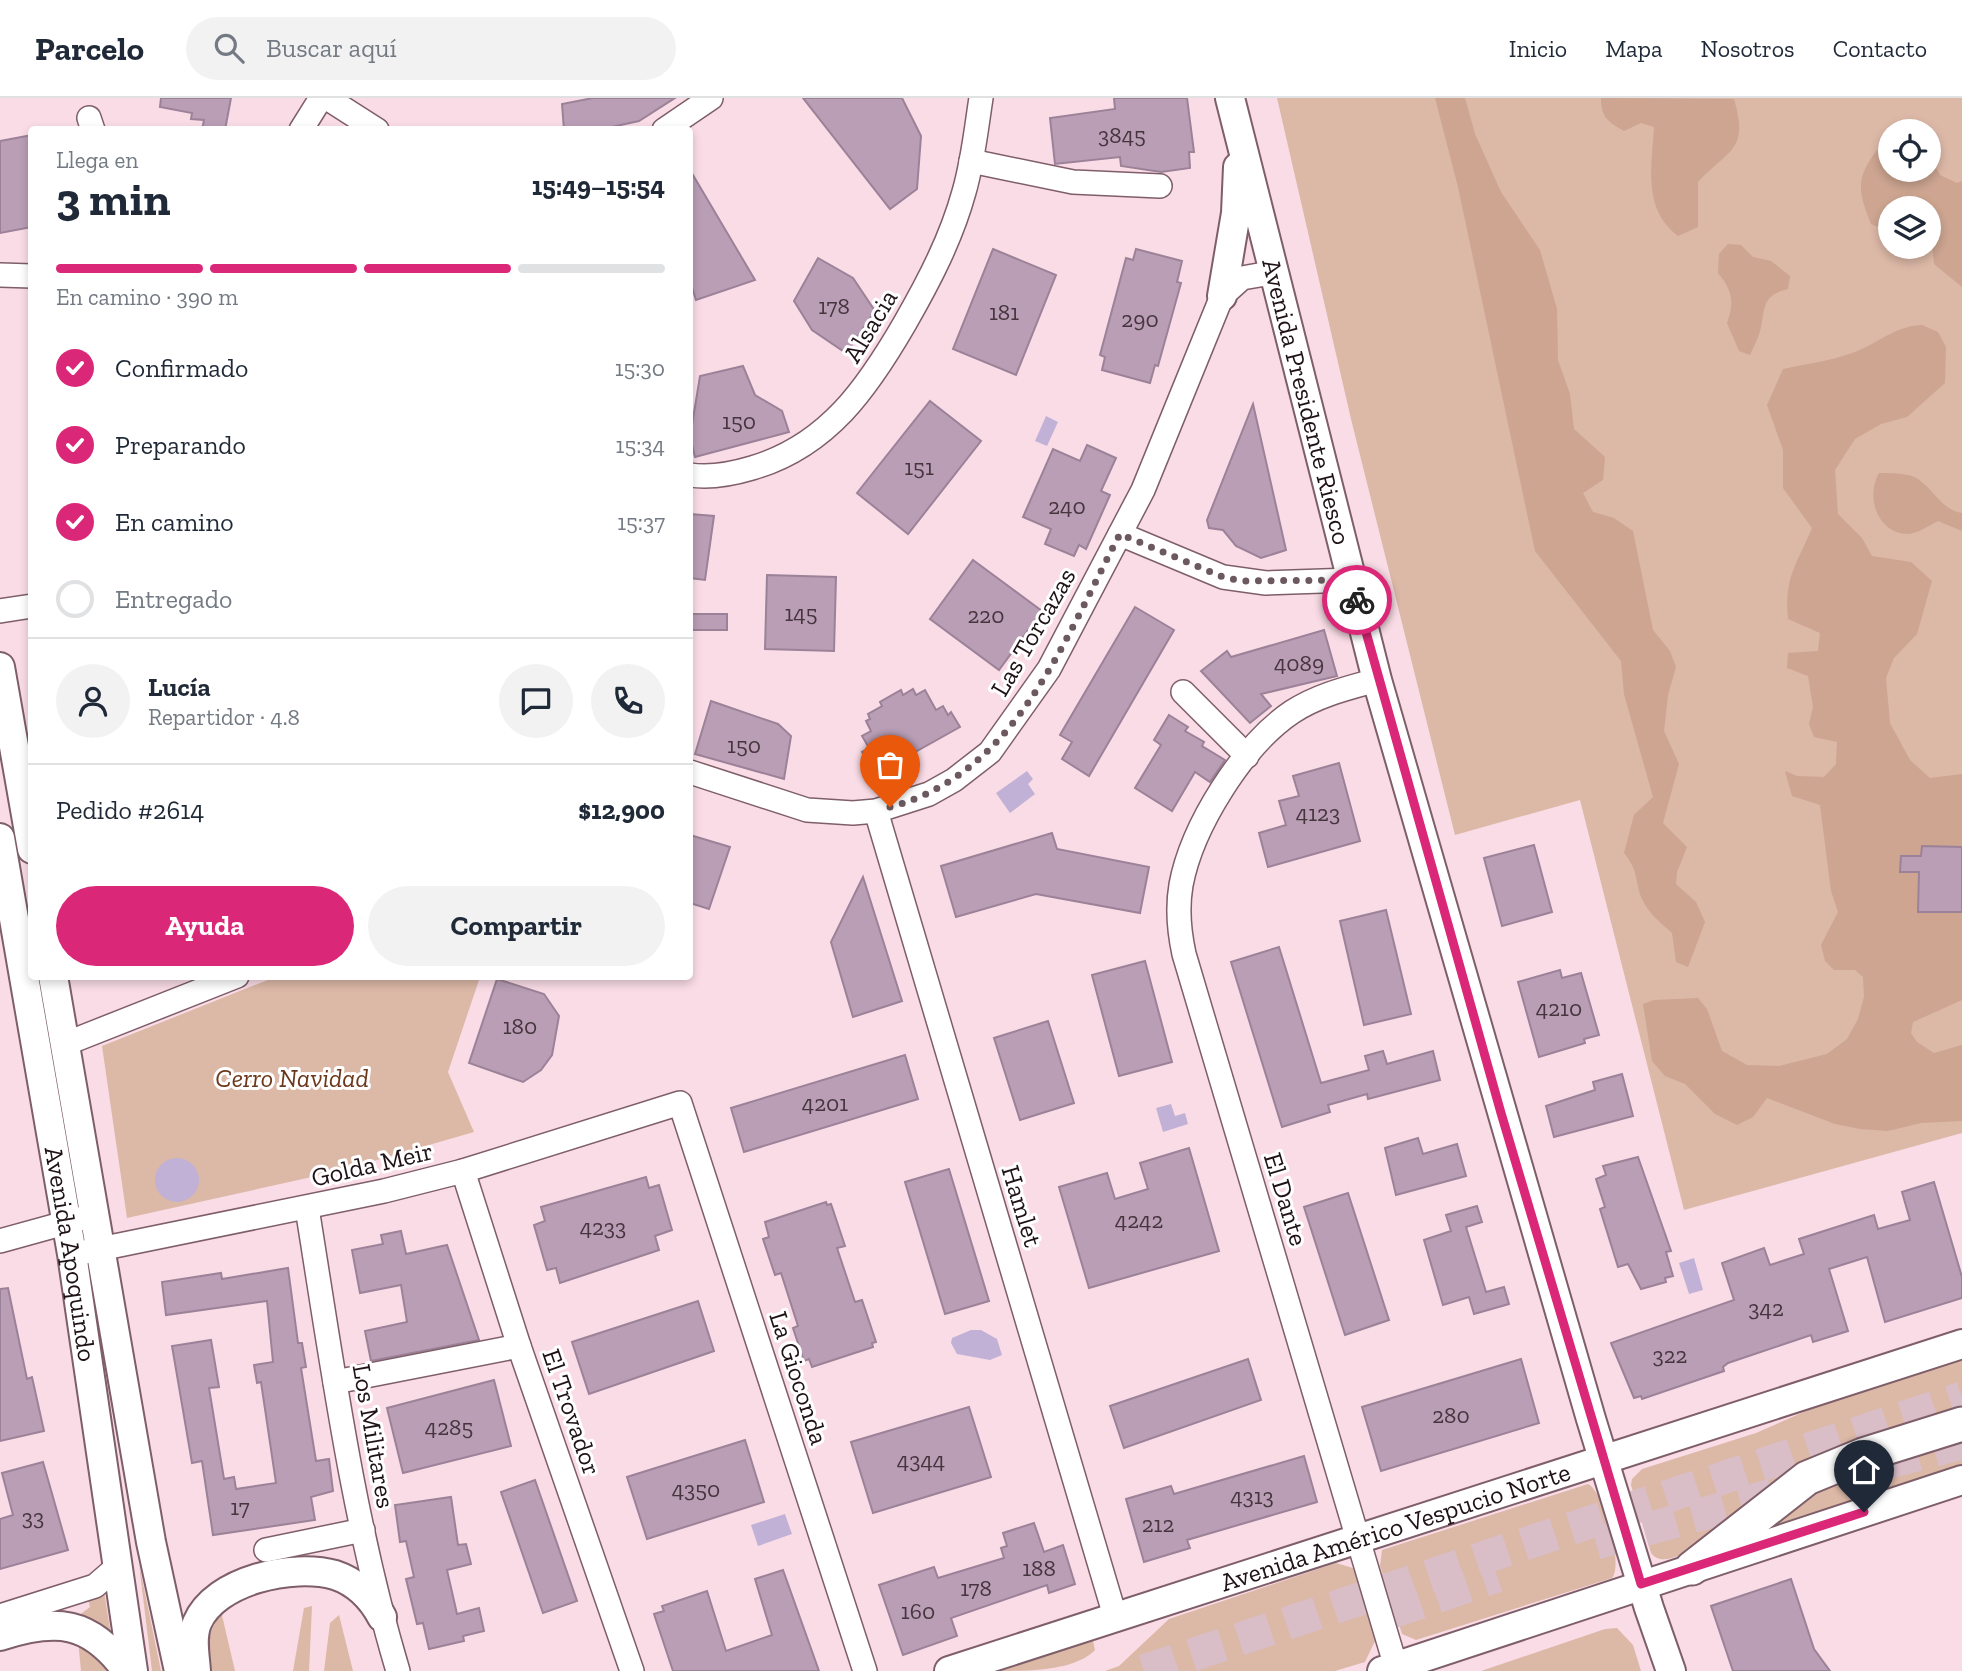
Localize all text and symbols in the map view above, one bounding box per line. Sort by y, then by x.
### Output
search box [186,17,676,80]
text: Parcelo [35,29,144,68]
icon: search [210,29,248,67]
text: Buscar aquí [266,32,397,64]
text: Inicio [1509,34,1567,63]
text: Mapa [1605,34,1662,63]
text: Nosotros [1700,34,1795,63]
text: Contacto [1833,34,1927,63]
map controls [1878,119,1941,259]
button: locate [1878,119,1941,182]
house number: 3845 [1098,121,1146,149]
text: Llega en [56,146,138,174]
text: 15:49–15:54 [532,170,665,202]
text: 3 min [56,172,170,227]
button: layers [1878,196,1941,259]
street label: Avenida Presidente Riesco [1255,255,1358,548]
text: En camino · 390 m [56,283,238,311]
street label: Alsacia [836,283,904,368]
house number: 178 [818,292,850,320]
house number: 181 [989,298,1019,326]
house number: 290 [1121,305,1159,333]
icon: check [56,349,94,387]
text: Confirmado [115,352,248,384]
text: 15:30 [615,354,665,382]
house number: 150 [722,407,756,435]
icon: check [56,426,94,464]
text: Preparando [115,429,246,461]
text: 15:34 [616,431,665,459]
house number: 151 [904,453,934,481]
house number: 240 [1048,492,1086,520]
icon: check [56,503,94,541]
text: En camino [115,506,234,538]
text: 15:37 [617,508,665,536]
street label: Las Torcazas [983,562,1083,702]
courier [1322,565,1392,635]
icon: bike [1338,581,1376,619]
text: Entregado [115,583,232,615]
house number: 145 [784,599,818,627]
house number: 220 [968,601,1004,629]
house number: 4089 [1274,649,1324,677]
button: person [56,664,130,738]
button: chat [499,664,573,738]
button: phone [591,664,665,738]
text: Lucía [148,671,211,703]
text: Repartidor · 4.8 [148,703,300,731]
house number: 150 [727,731,761,759]
pin [860,735,920,807]
icon: bag [871,746,909,784]
text: Pedido #2614 [56,794,204,826]
text: $12,900 [578,794,665,826]
house number: 4123 [1296,799,1340,827]
button: Ayuda [56,886,354,966]
button: Compartir [368,886,665,966]
house number: 4210 [1536,994,1582,1022]
house number: 180 [503,1012,537,1040]
park label: Cerro Navidad [215,1062,369,1094]
house number: 4201 [802,1089,848,1117]
street label: Golda Meir [308,1134,436,1194]
street label: Avenida Apoquindo [38,1144,104,1364]
street label: El Dante [1257,1149,1315,1249]
street label: Hamlet [995,1162,1050,1251]
house number: 4242 [1115,1206,1163,1234]
house number: 4233 [580,1213,626,1241]
house number: 342 [1748,1294,1784,1322]
street label: La Gioconda [762,1307,836,1449]
house number: 322 [1653,1341,1687,1369]
street label: El Trovador [535,1345,609,1479]
street label: Los Militares [346,1361,402,1511]
house number: 280 [1432,1401,1470,1429]
house number: 4285 [425,1413,473,1441]
pin [1834,1440,1894,1512]
house number: 4344 [897,1446,945,1474]
icon: home [1845,1451,1883,1489]
street label: Avenida Américo Vespucio Norte [1216,1455,1574,1598]
house number: 4350 [672,1475,720,1503]
house number: 4313 [1230,1482,1274,1510]
house number: 17 [230,1493,250,1521]
house number: 33 [22,1503,44,1531]
house number: 212 [1142,1510,1174,1538]
house number: 188 [1022,1554,1056,1582]
house number: 178 [960,1574,992,1602]
house number: 160 [901,1597,935,1625]

